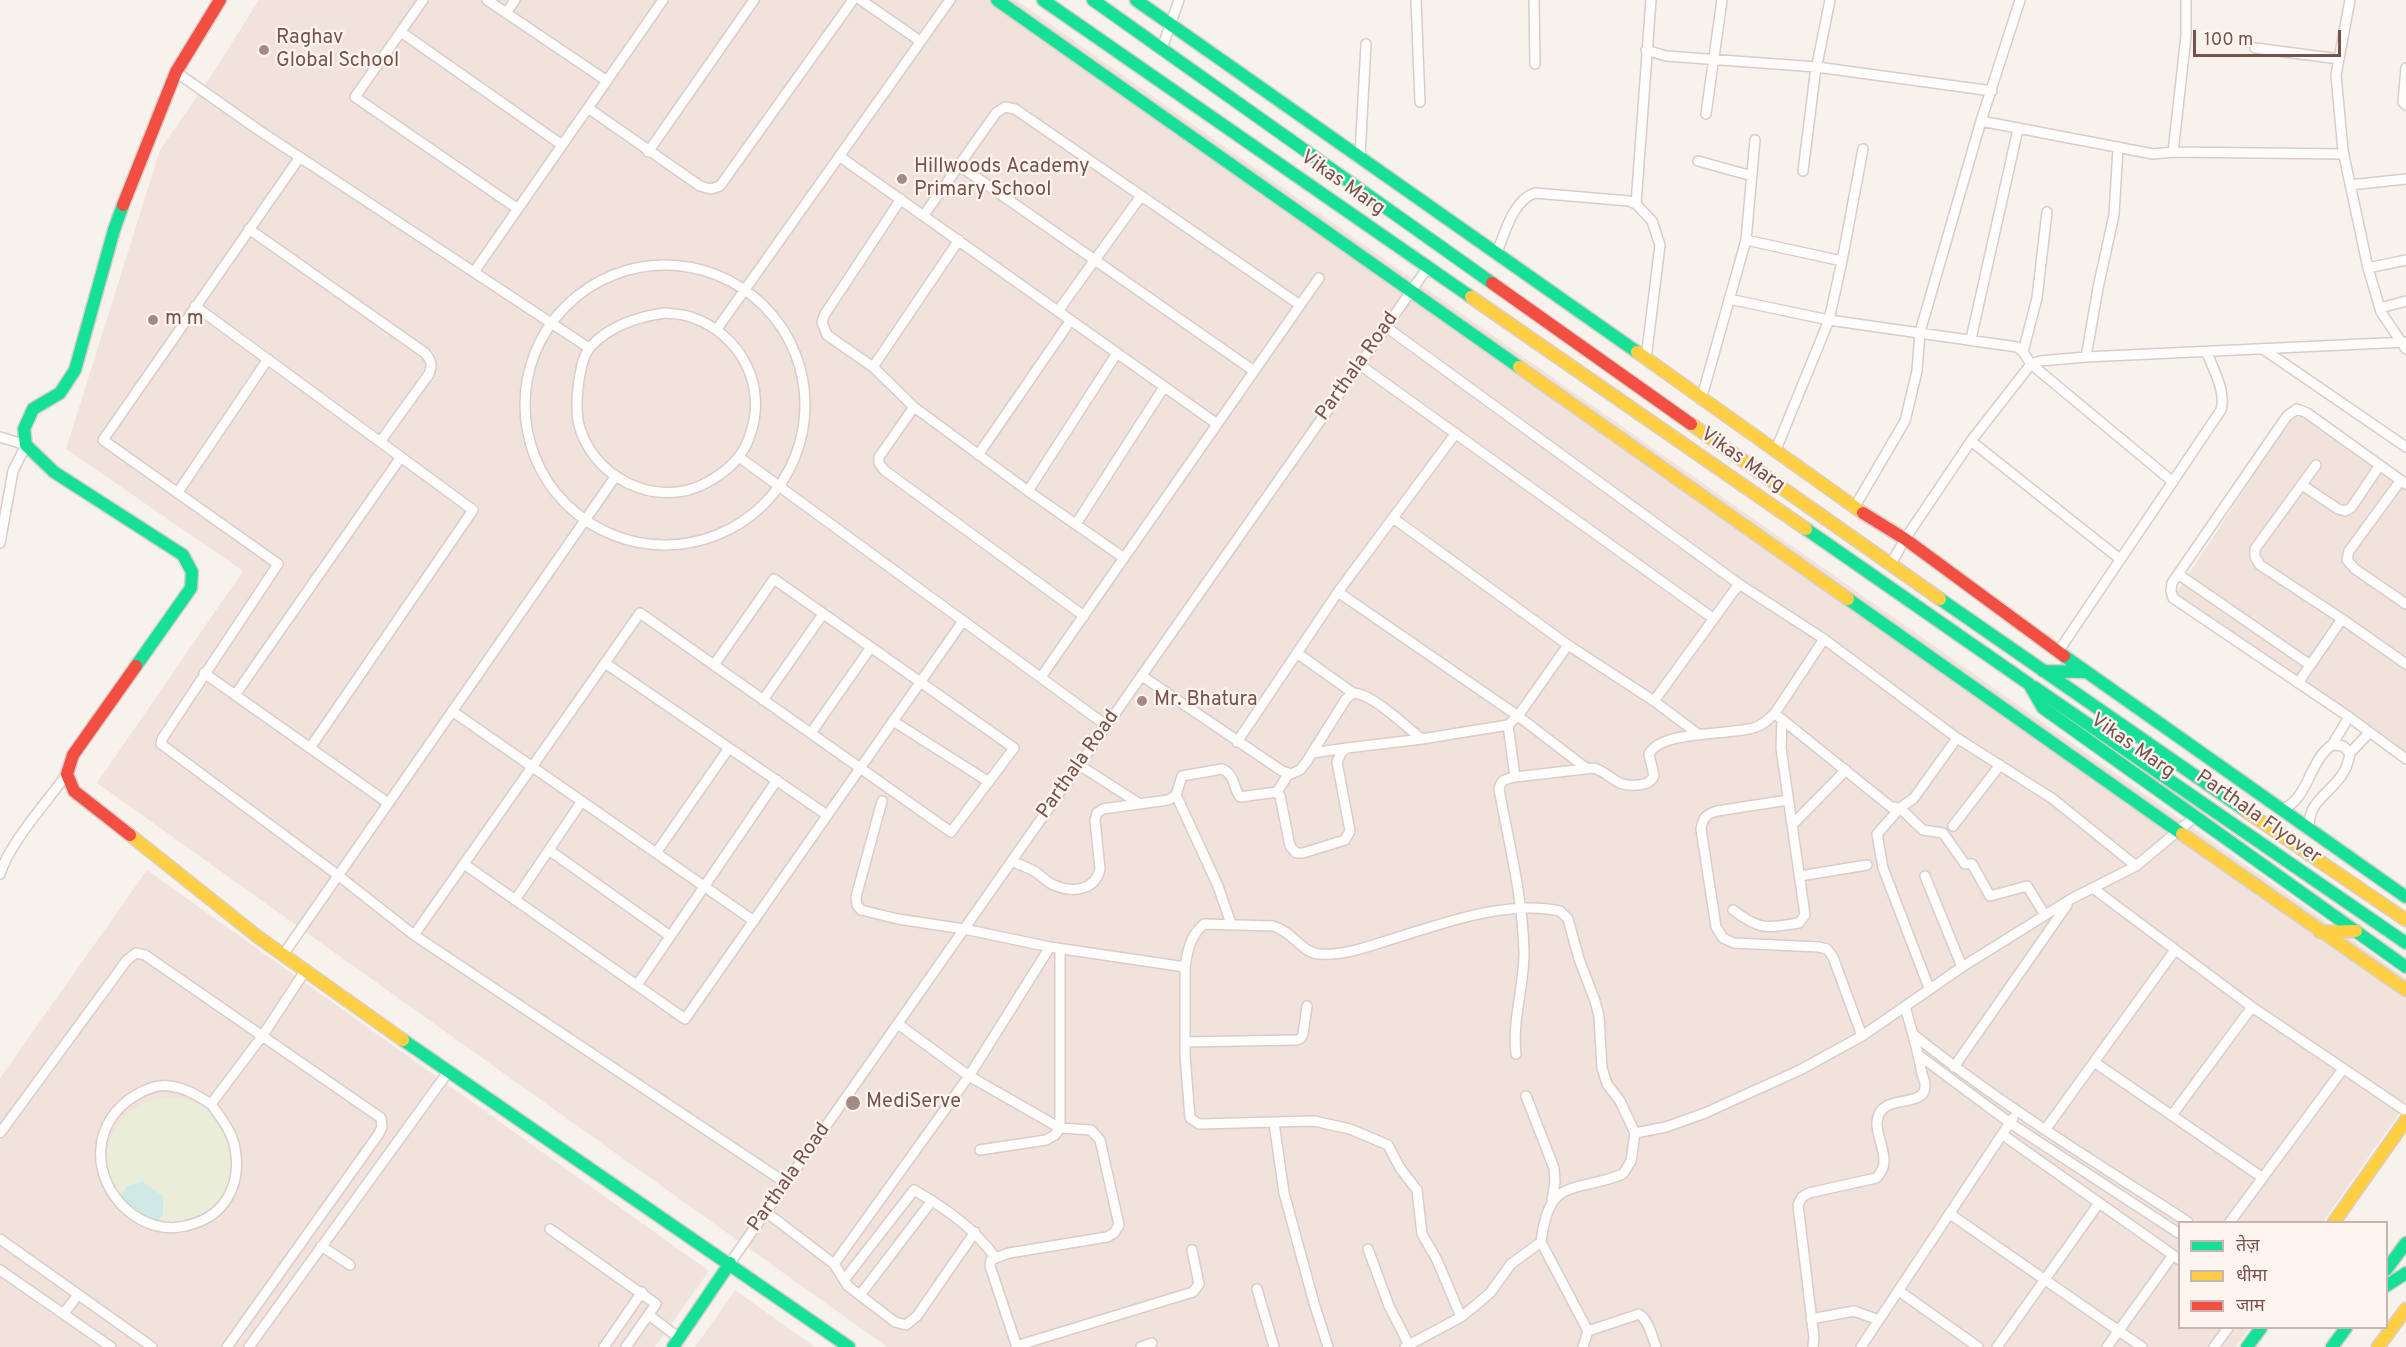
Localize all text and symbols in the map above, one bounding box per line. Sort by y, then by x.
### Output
scale bar [2196,18,2344,56]
place label: Raghav Global School [276,27,399,74]
text: 100 m [2204,29,2253,52]
marker: Raghav Global School [257,43,271,57]
street label: Vikas Marg [1295,146,1389,222]
place label: Hillwoods Academy Primary School [914,156,1090,203]
marker: Hillwoods Academy Primary School [895,172,909,186]
place label: m m [165,308,204,332]
street label: Parthala Road [1312,308,1404,426]
marker: m m [146,313,160,327]
street label: Vikas Marg [1695,423,1789,499]
place label: Mr. Bhatura [1154,689,1257,713]
marker: Mr. Bhatura [1135,694,1149,708]
street label: Parthala Road [1033,706,1125,824]
street label: Vikas Marg [2085,709,2179,785]
street label: Parthala Flyover [2191,766,2325,870]
place label: MediServe [866,1091,961,1115]
marker: MediServe [844,1094,862,1112]
street label: Parthala Road [744,1119,836,1237]
legend [2178,1221,2388,1329]
text: तेज़ [2236,1235,2260,1258]
text: धीमा [2236,1265,2267,1288]
text: जाम [2236,1295,2265,1318]

